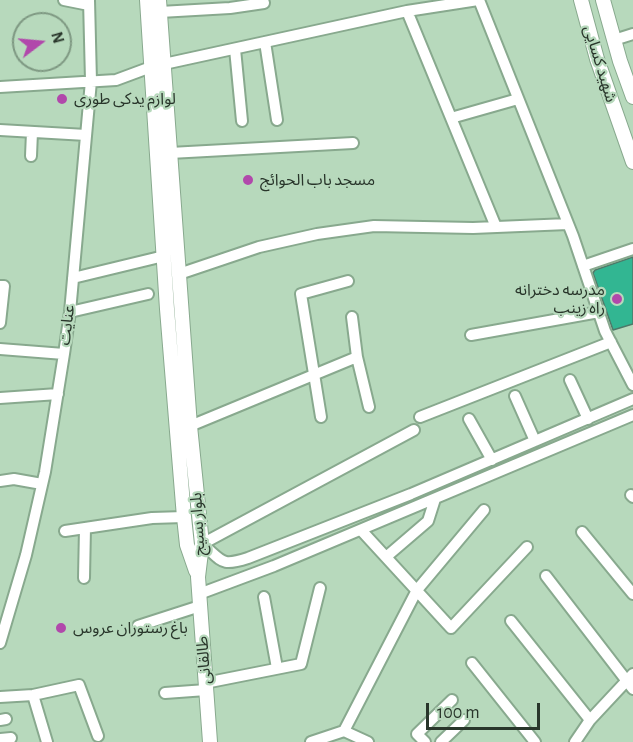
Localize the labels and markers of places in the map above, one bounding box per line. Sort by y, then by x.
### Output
place label: لوازم یدکی طوری [74,89,176,109]
marker: لوازم یدکی طوری [55,92,69,106]
place label: مسجد باب الحوائج [260,170,375,190]
marker: مسجد باب الحوائج [241,173,255,187]
place label: مدرسه دخترانه راه زینب [515,280,605,318]
marker: مدرسه دخترانه راه زینب [610,292,624,306]
place label: باغ رستوران عروس [73,618,188,638]
marker: باغ رستوران عروس [54,621,68,635]

